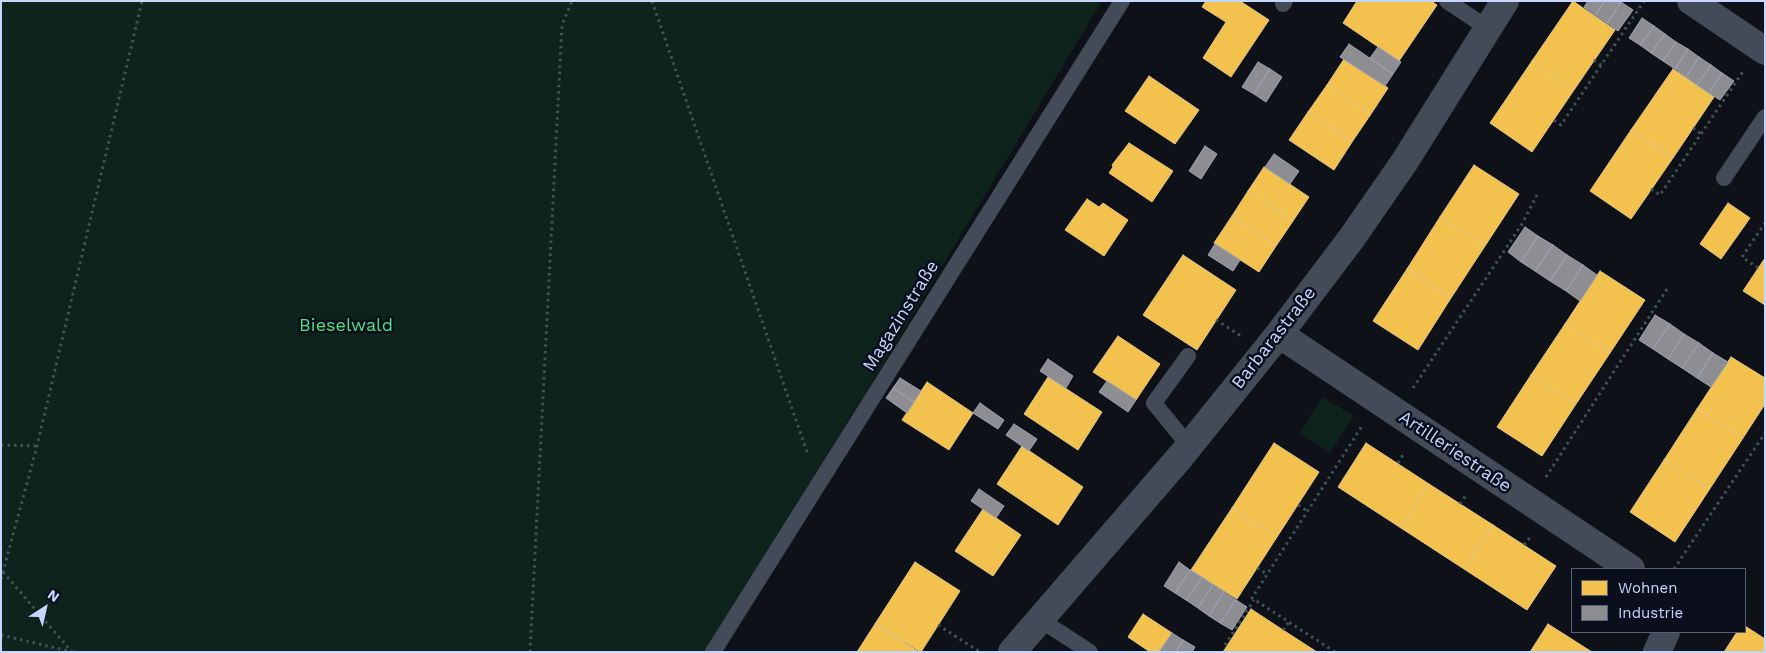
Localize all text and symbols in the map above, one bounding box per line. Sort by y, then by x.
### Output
street label: Magazinstraße [858,257,944,375]
street label: Barbarastraße [1227,283,1321,393]
park label: Bieselwald [299,315,393,337]
street label: Artilleriestraße [1395,406,1515,498]
legend [1571,568,1746,633]
text: Wohnen [1618,579,1677,597]
north arrow [20,583,70,633]
text: N [45,586,62,605]
text: Industrie [1618,604,1683,622]

